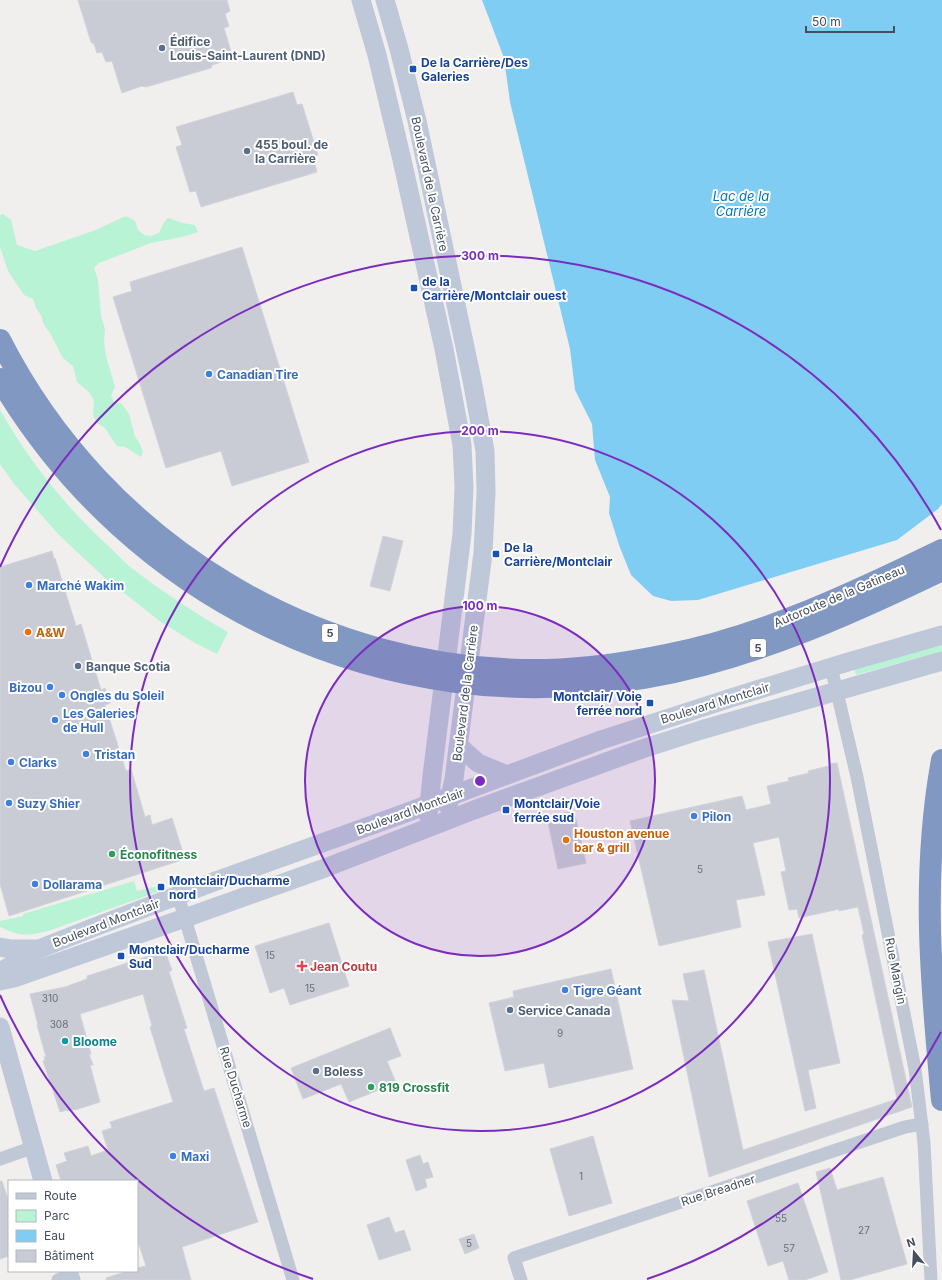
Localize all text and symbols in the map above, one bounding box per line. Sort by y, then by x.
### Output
scale bar [806,8,894,34]
text: 50 m [812,14,841,29]
place label: Édifice Louis-Saint-Laurent (DND) [170,34,326,63]
marker: Édifice Louis-Saint-Laurent (DND) [157,43,167,53]
place label: De la Carrière/Des Galeries [421,55,528,84]
marker: De la Carrière/Des Galeries [408,64,418,74]
street label: Boulevard de la Carrière [408,115,452,253]
place label: 455 boul. de la Carrière [255,137,328,166]
marker: 455 boul. de la Carrière [242,146,252,156]
water label: Lac de la Carrière [713,188,769,219]
text: 300 m [461,248,499,263]
place label: de la Carrière/Montclair ouest [422,274,567,303]
marker: de la Carrière/Montclair ouest [409,283,419,293]
place label: Canadian Tire [217,367,298,382]
marker: Canadian Tire [204,369,214,379]
text: 200 m [461,423,499,438]
place label: De la Carrière/Montclair [504,540,612,569]
marker: De la Carrière/Montclair [491,549,501,559]
street label: Autoroute de la Gatineau [771,562,907,630]
place label: Marché Wakim [37,578,124,593]
marker: Marché Wakim [24,580,34,590]
text: 100 m [462,598,498,613]
road number: 5 [322,624,338,642]
street label: Boulevard de la Carrière [449,624,481,762]
place label: A&W [36,625,66,640]
marker: A&W [23,627,33,637]
road number: 5 [750,639,766,657]
place label: Banque Scotia [86,659,170,674]
marker: Banque Scotia [73,661,83,671]
street label: Boulevard Montclair [659,679,772,727]
place label: Bizou [9,680,42,695]
marker: Bizou [45,682,55,692]
place label: Ongles du Soleil [70,688,164,703]
place label: Montclair/ Voie ferrée nord [553,689,642,718]
marker: Ongles du Soleil [57,690,67,700]
marker: Montclair/ Voie ferrée nord [645,698,655,708]
place label: Les Galeries de Hull [63,706,135,735]
marker: Les Galeries de Hull [50,715,60,725]
place label: Tristan [94,747,135,762]
marker: Tristan [81,749,91,759]
place label: Clarks [19,755,57,770]
marker: Clarks [6,757,16,767]
centre of rings [473,774,487,788]
street label: Boulevard Montclair [354,784,466,837]
place label: Suzy Shier [17,796,80,811]
place label: Montclair/Voie ferrée sud [514,796,600,825]
marker: Suzy Shier [4,798,14,808]
marker: Montclair/Voie ferrée sud [501,805,511,815]
place label: Pilon [702,809,731,824]
marker: Pilon [689,811,699,821]
place label: Houston avenue bar & grill [574,826,669,855]
marker: Houston avenue bar & grill [561,835,571,845]
place label: Éconofitness [120,847,197,862]
marker: Éconofitness [107,849,117,859]
house number: 5 [697,863,703,875]
place label: Montclair/Ducharme nord [169,873,290,902]
place label: Dollarama [43,877,102,892]
marker: Dollarama [30,879,40,889]
marker: Montclair/Ducharme nord [156,882,166,892]
street label: Boulevard Montclair [50,896,162,950]
street label: Rue Mangin [882,937,910,1005]
place label: Montclair/Ducharme Sud [129,942,250,971]
house number: 15 [265,949,275,961]
marker: Montclair/Ducharme Sud [116,951,126,961]
place label: Jean Coutu [310,959,377,974]
marker: Jean Coutu [297,961,307,971]
house number: 15 [305,982,315,994]
place label: Tigre Géant [573,983,642,998]
marker: Tigre Géant [560,985,570,995]
house number: 310 [42,992,58,1004]
place label: Service Canada [518,1003,610,1018]
marker: Service Canada [505,1005,515,1015]
house number: 308 [50,1018,68,1030]
house number: 9 [557,1027,563,1039]
place label: Bloome [73,1034,117,1049]
marker: Bloome [60,1036,70,1046]
street label: Rue Ducharme [217,1045,255,1129]
place label: Boless [324,1064,363,1079]
marker: Boless [311,1066,321,1076]
place label: 819 Crossfit [379,1080,450,1095]
marker: 819 Crossfit [366,1082,376,1092]
place label: Maxi [181,1149,209,1164]
marker: Maxi [168,1151,178,1161]
house number: 1 [579,1170,583,1182]
street label: Rue Breadner [679,1171,757,1209]
legend [8,1180,138,1272]
text: Route [44,1188,77,1203]
text: Parc [44,1208,70,1223]
house number: 55 [775,1212,787,1224]
house number: 27 [858,1224,870,1236]
text: Eau [44,1228,65,1243]
north arrow [894,1232,934,1272]
text: N [905,1235,917,1250]
house number: 5 [466,1237,472,1249]
house number: 57 [783,1242,795,1254]
text: Bâtiment [44,1248,94,1263]

